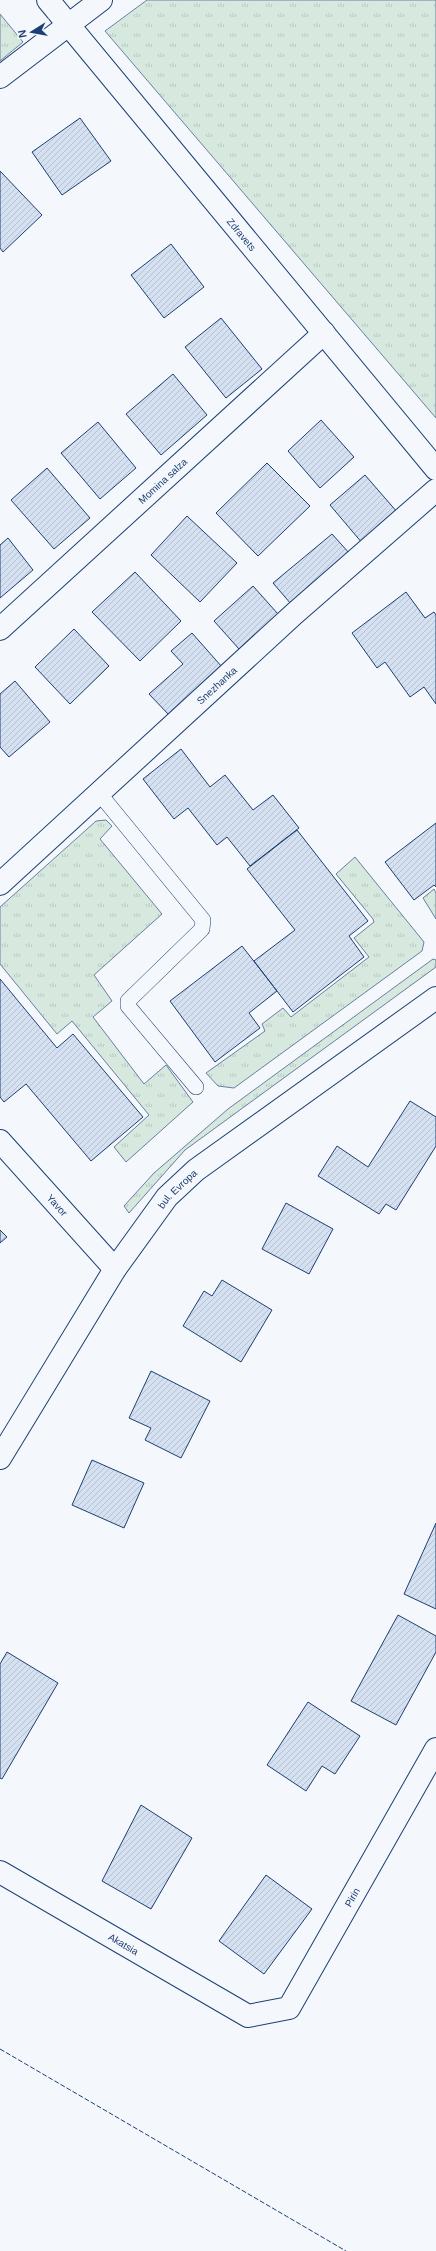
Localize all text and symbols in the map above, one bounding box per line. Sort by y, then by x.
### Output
north arrow [12,12,52,52]
text: N [16,29,29,39]
street label: Zdravets [225,216,258,253]
street label: Momina salza [136,456,190,506]
street label: Snezhanka [195,664,239,706]
street label: bul. Evropa [156,1167,199,1211]
street label: Yavor [45,1192,70,1219]
street label: Pirin [343,1886,362,1909]
street label: Akatsia [106,1931,141,1957]

